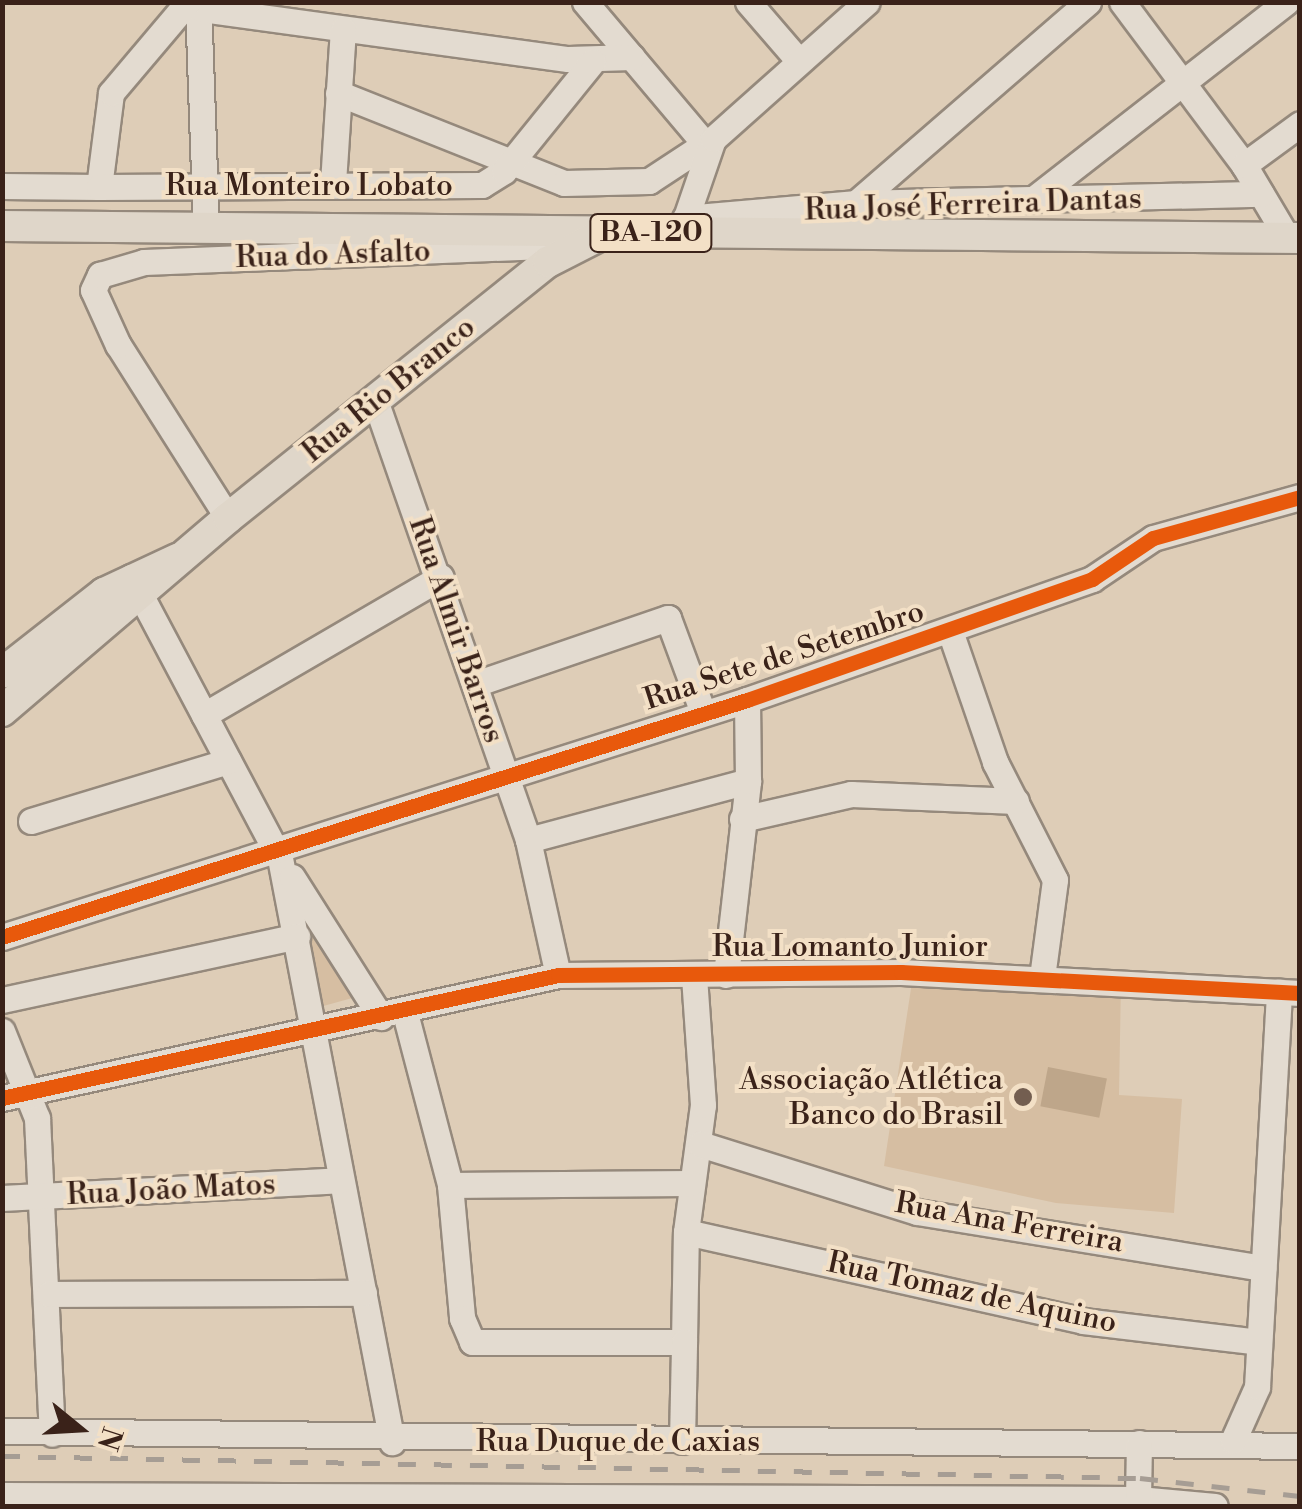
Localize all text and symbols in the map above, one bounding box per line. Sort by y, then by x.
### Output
street label: Rua Monteiro Lobato [165,168,453,204]
street label: Rua José Ferreira Dantas [804,181,1142,229]
road number: BA-120 [588,210,714,256]
street label: Rua do Asfalto [235,234,431,276]
street label: Rua Rio Branco [295,309,483,471]
street label: Rua Almir Barros [400,512,512,748]
street label: Rua Sete de Setembro [639,594,929,718]
street label: Rua Lomanto Junior [712,929,988,965]
place label: Associação Atlética Banco do Brasil [739,1062,1003,1132]
marker: Associação Atlética Banco do Brasil [1012,1086,1034,1108]
street label: Rua João Matos [66,1167,276,1213]
street label: Rua Ana Ferreira [892,1185,1126,1261]
street label: Rua Tomaz de Aquino [824,1245,1120,1341]
north arrow [30,1379,130,1479]
text: N [89,1422,129,1454]
street label: Rua Duque de Caxias [476,1424,760,1460]

